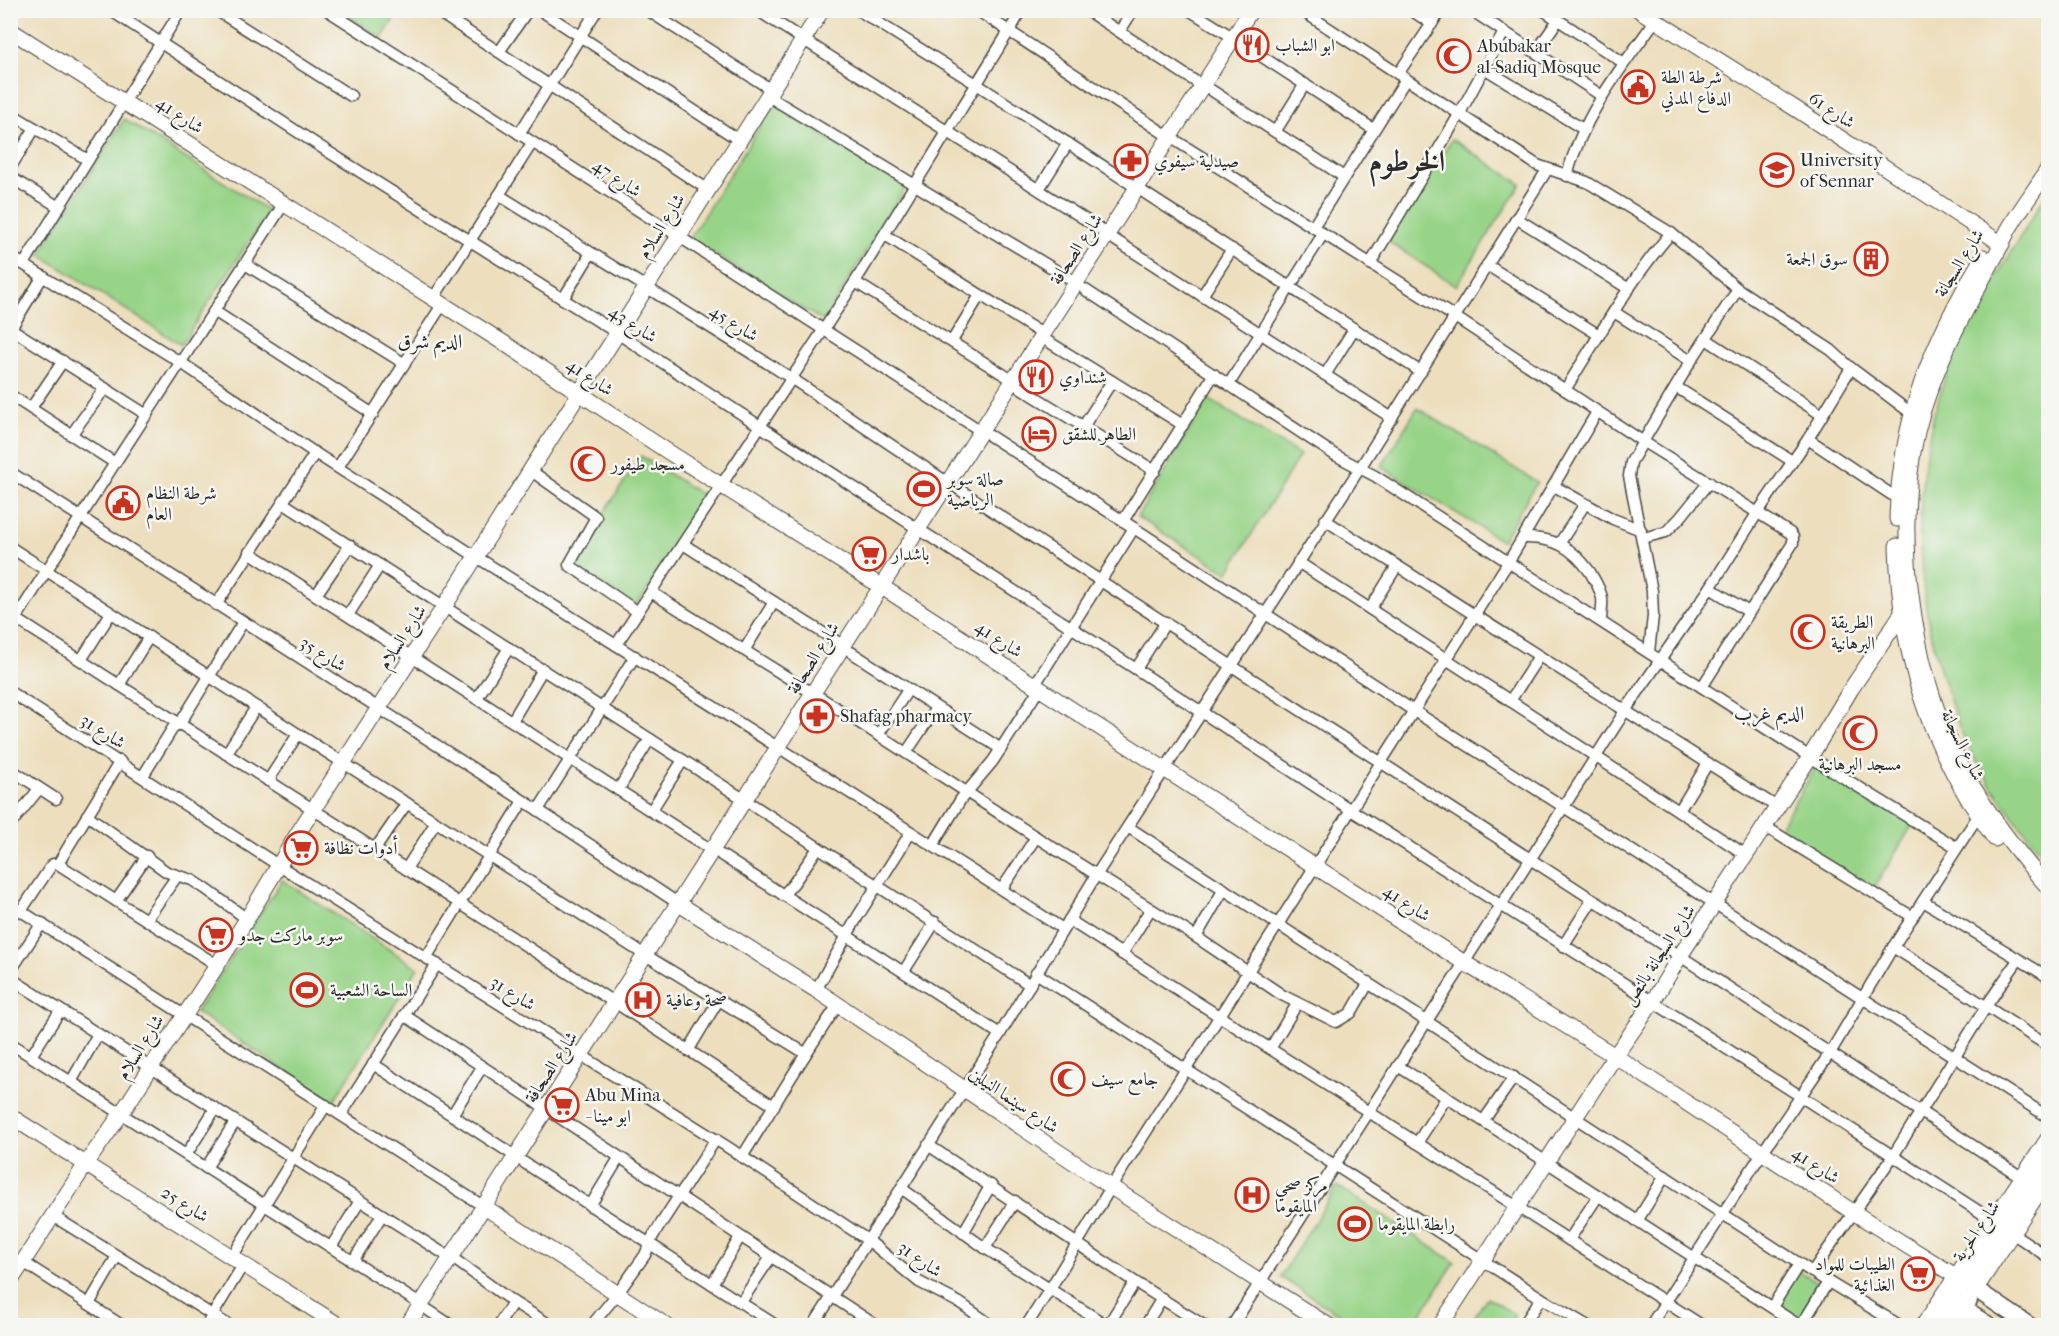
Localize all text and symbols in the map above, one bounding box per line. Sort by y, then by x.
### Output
restaurant icon: ابو الشباب [1234,27,1270,63]
place label: ابو الشباب [1275,35,1335,56]
place label: Abubakar al-Sadiq Mosque [1476,36,1601,78]
mosque icon: Abubakar al-Sadiq Mosque [1436,38,1472,74]
place label: شرطة الطة الدفاع المدني [1661,67,1731,113]
public building icon: شرطة الطة الدفاع المدني [1620,69,1656,105]
street label: شارع 61 [1802,88,1859,137]
street label: شارع 41 [150,92,207,142]
pharmacy icon: صيدلية سيفوي [1113,143,1149,179]
district label: الخرطوم [1369,144,1445,187]
place label: University of Sennar [1800,150,1884,192]
place label: صيدلية سيفوي [1154,151,1239,176]
school or university icon: University of Sennar [1759,152,1795,188]
street label: شارع 47 [586,155,645,205]
street label: شارع السلام [633,190,694,265]
street label: شارع الصحافة [1046,210,1111,291]
street label: شارع السجانة [1930,225,1992,303]
building icon: سوق الجمعة [1853,241,1889,277]
place label: سوق الجمعة [1786,249,1848,270]
street label: شارع 45 [704,300,762,350]
street label: شارع 43 [603,301,661,351]
district label: الديم شرق [398,330,462,359]
street label: شارع 41 [560,354,617,404]
restaurant icon: شنداوي [1018,359,1054,395]
place label: شنداوي [1059,367,1107,392]
hotel icon: الطاهر للشقق [1021,416,1057,452]
place label: الطاهر للشقق [1062,424,1136,446]
mosque icon: مسجد طيفور [570,446,606,482]
place label: مسجد طيفور [609,454,685,475]
place label: صالة سوبر الرياضية [945,469,1004,511]
sports icon: صالة سوبر الرياضية [906,471,942,507]
place label: شرطة النظام العام [146,483,217,530]
public building icon: شرطة النظام العام [105,485,141,521]
supermarket icon: باشدار [851,536,887,572]
place label: باشدار [890,544,929,565]
street label: شارع السلام [374,601,435,676]
place label: الطريقة البرهانية [1831,612,1875,654]
mosque icon: الطريقة البرهانية [1790,614,1826,650]
street label: شارع 41 [969,616,1026,666]
street label: شارع الصحافة [783,618,847,700]
street label: شارع 35 [294,632,350,680]
pharmacy icon: Shafag pharmacy [799,698,835,734]
district label: الديم غرب [1734,702,1804,731]
place label: Shafag pharmacy [840,706,973,727]
street label: شارع السجانة [1933,706,1989,786]
street label: شارع 31 [74,710,129,757]
mosque icon: مسجد البرهانية [1842,715,1878,751]
place label: مسجد البرهانية [1818,754,1902,775]
supermarket icon: أدوات نظافة [283,830,319,866]
place label: أدوات نظافة [324,835,398,859]
street label: شارع 41 [1377,880,1434,930]
street label: شارع السجانة بالنص [1619,901,1703,1012]
supermarket icon: سوبر ماركت جدو [198,917,234,953]
place label: سوبر ماركت جدو [237,925,343,946]
sports icon: الساحة الشعبية [289,972,325,1008]
street label: شارع 31 [484,972,539,1019]
place label: الساحة الشعبية [330,980,413,1001]
hospital icon: صحة وعافية [625,982,661,1018]
place label: صحة وعافية [666,990,727,1011]
street label: شارع السلام [112,1011,173,1086]
street label: شارع الصحافة [521,1028,586,1109]
mosque icon: جامع سيف [1050,1061,1086,1097]
street label: شارع سينما النيلين [963,1063,1062,1141]
place label: جامع سيف [1091,1069,1158,1095]
place label: Abu Mina - ابو مينا [584,1085,661,1127]
supermarket icon: Abu Mina - ابو مينا [544,1087,580,1123]
street label: شارع 41 [1786,1142,1843,1192]
place label: مركز صحي المايقوما [1275,1175,1328,1217]
hospital icon: مركز صحي المايقوما [1234,1177,1270,1213]
street label: شارع 25 [155,1182,212,1231]
street label: شارع الحرية [1948,1197,2008,1268]
sports icon: رابطة المايقوما [1337,1206,1373,1242]
place label: رابطة المايقوما [1378,1214,1455,1235]
street label: شارع 31 [891,1237,946,1285]
place label: الطيبات للمواد الغذائية [1815,1254,1895,1296]
supermarket icon: الطيبات للمواد الغذائية [1900,1256,1936,1292]

